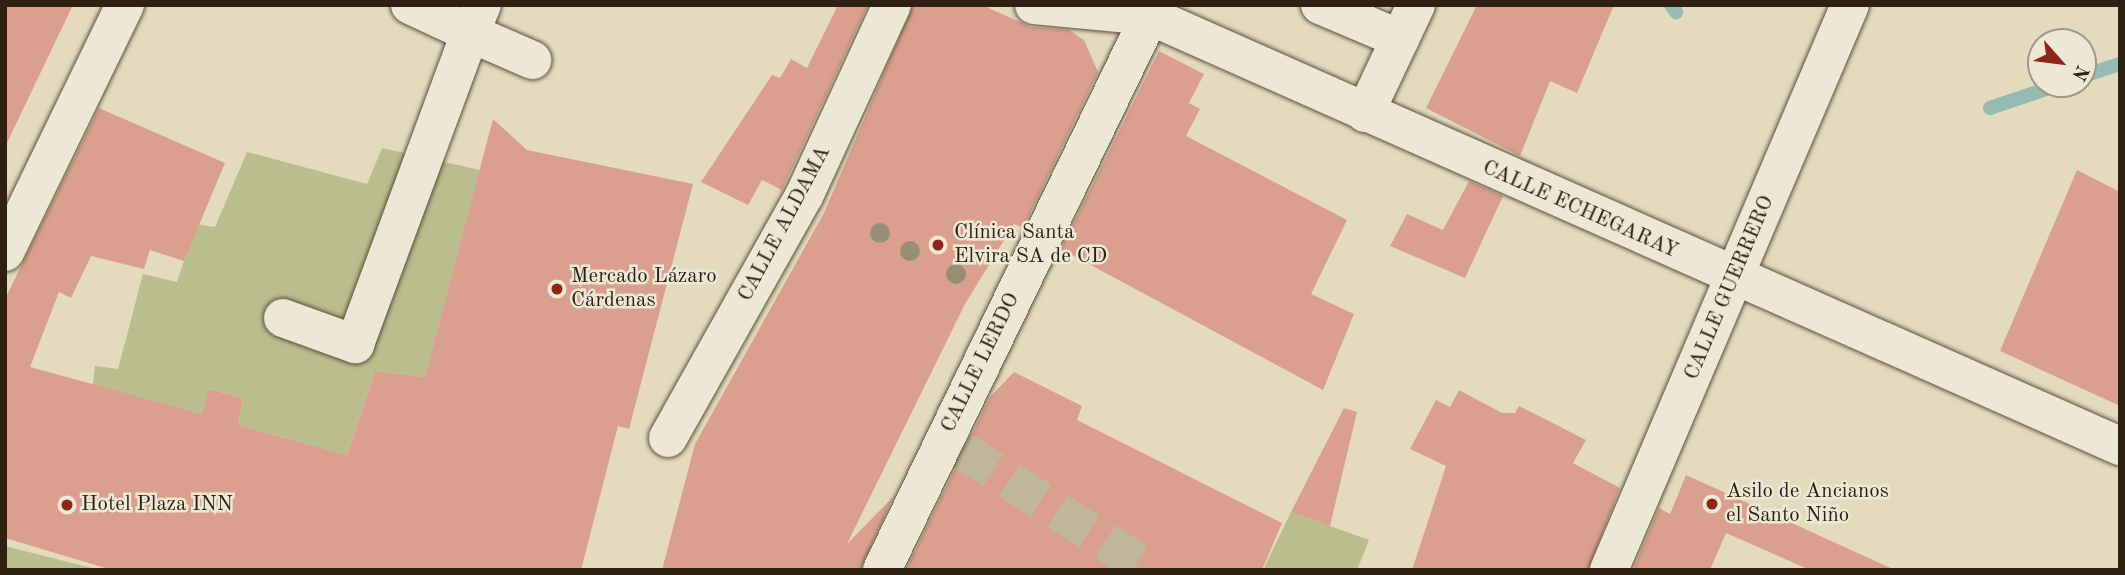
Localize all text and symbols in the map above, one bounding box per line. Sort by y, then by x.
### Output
north arrow [2027,28,2097,98]
text: N [2067,61,2091,83]
street label: CALLE ALDAMA [733,142,837,306]
street label: CALLE ECHEGARAY [1478,155,1682,265]
street label: CALLE GUERRERO [1680,192,1780,384]
place label: Clínica Santa Elvira SA de CD [954,220,1107,270]
marker: Clínica Santa Elvira SA de CD [928,235,948,255]
place label: Mercado Lázaro Cárdenas [571,264,717,314]
marker: Mercado Lázaro Cárdenas [549,281,565,297]
street label: CALLE LERDO [936,289,1026,437]
place label: Asilo de Ancianos el Santo Niño [1726,479,1889,529]
place label: Hotel Plaza INN [81,492,233,518]
marker: Asilo de Ancianos el Santo Niño [1704,496,1720,512]
marker: Hotel Plaza INN [59,497,75,513]

